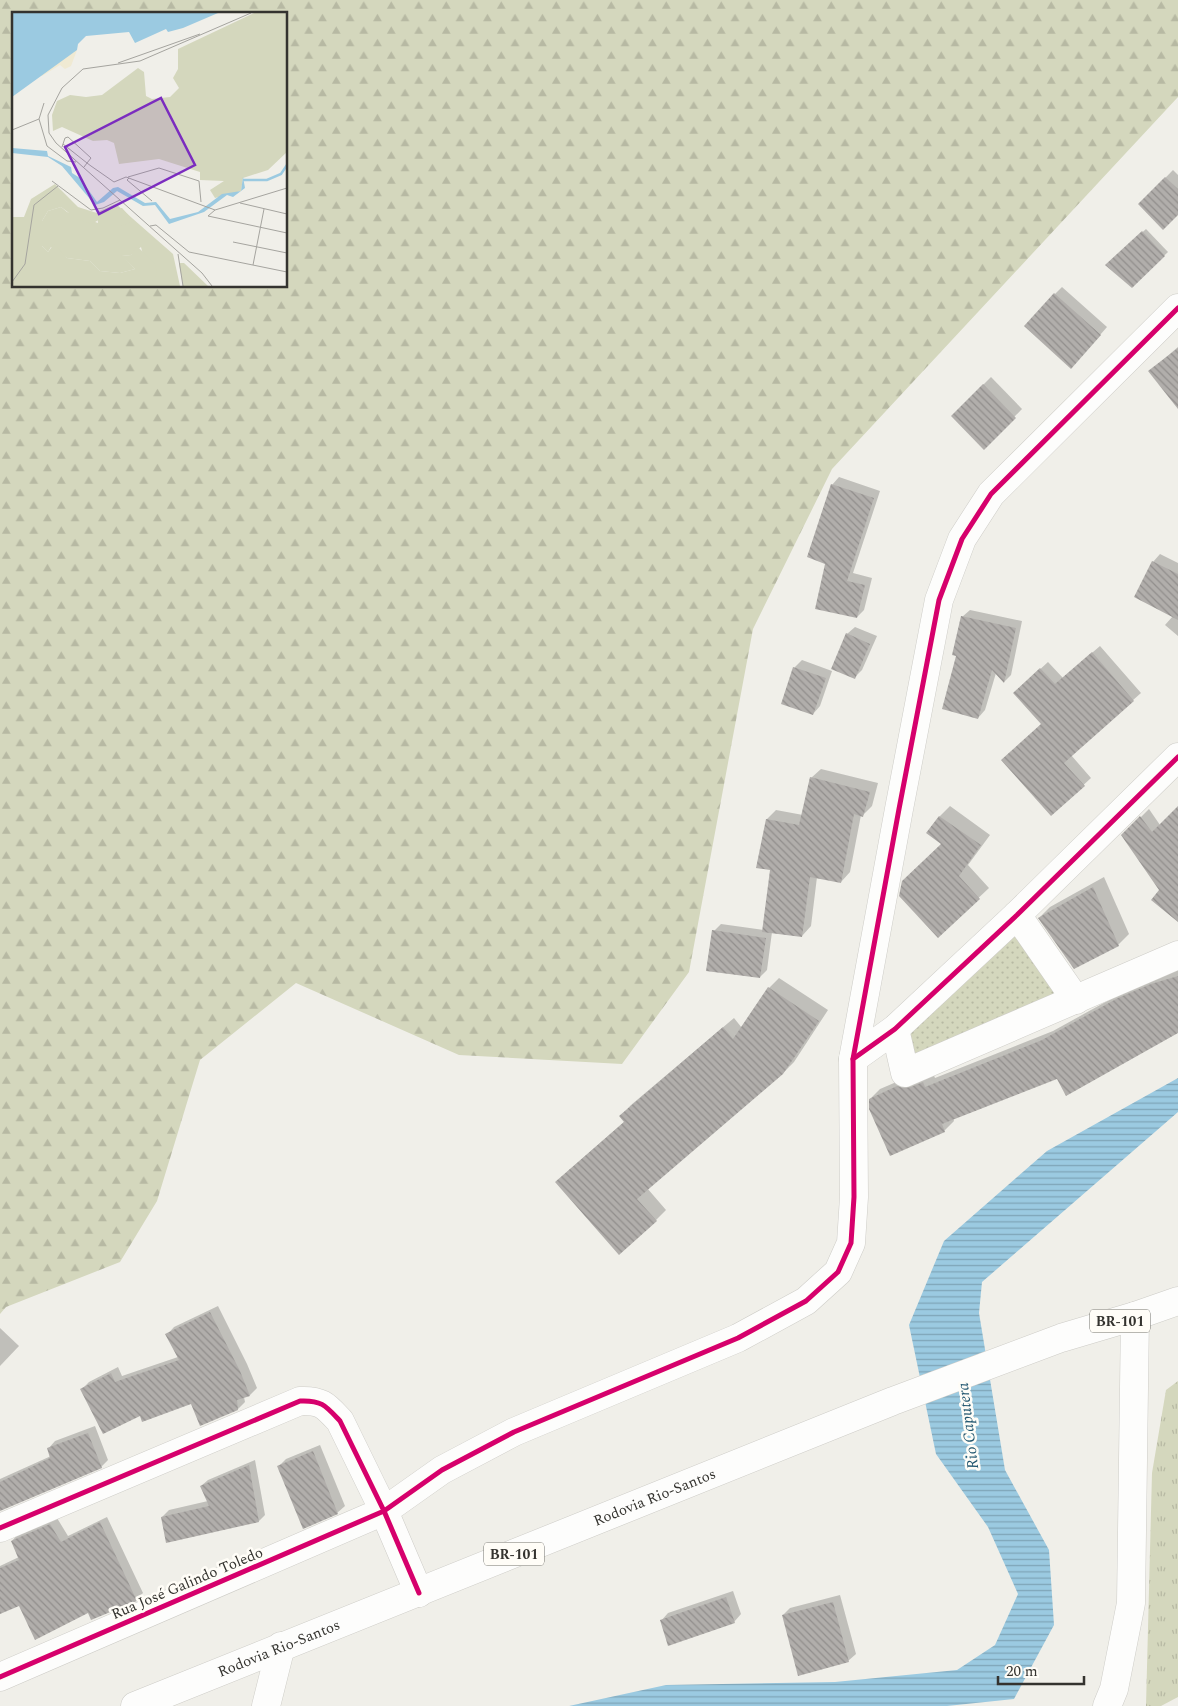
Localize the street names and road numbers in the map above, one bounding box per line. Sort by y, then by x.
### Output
road number: BR-101 [1090,1310,1150,1332]
street label: Rodovia Rio-Santos [590,1462,719,1532]
street label: Rua José Galindo Toledo [108,1541,267,1626]
road number: BR-101 [484,1542,544,1566]
street label: Rodovia Rio-Santos [214,1614,344,1684]

